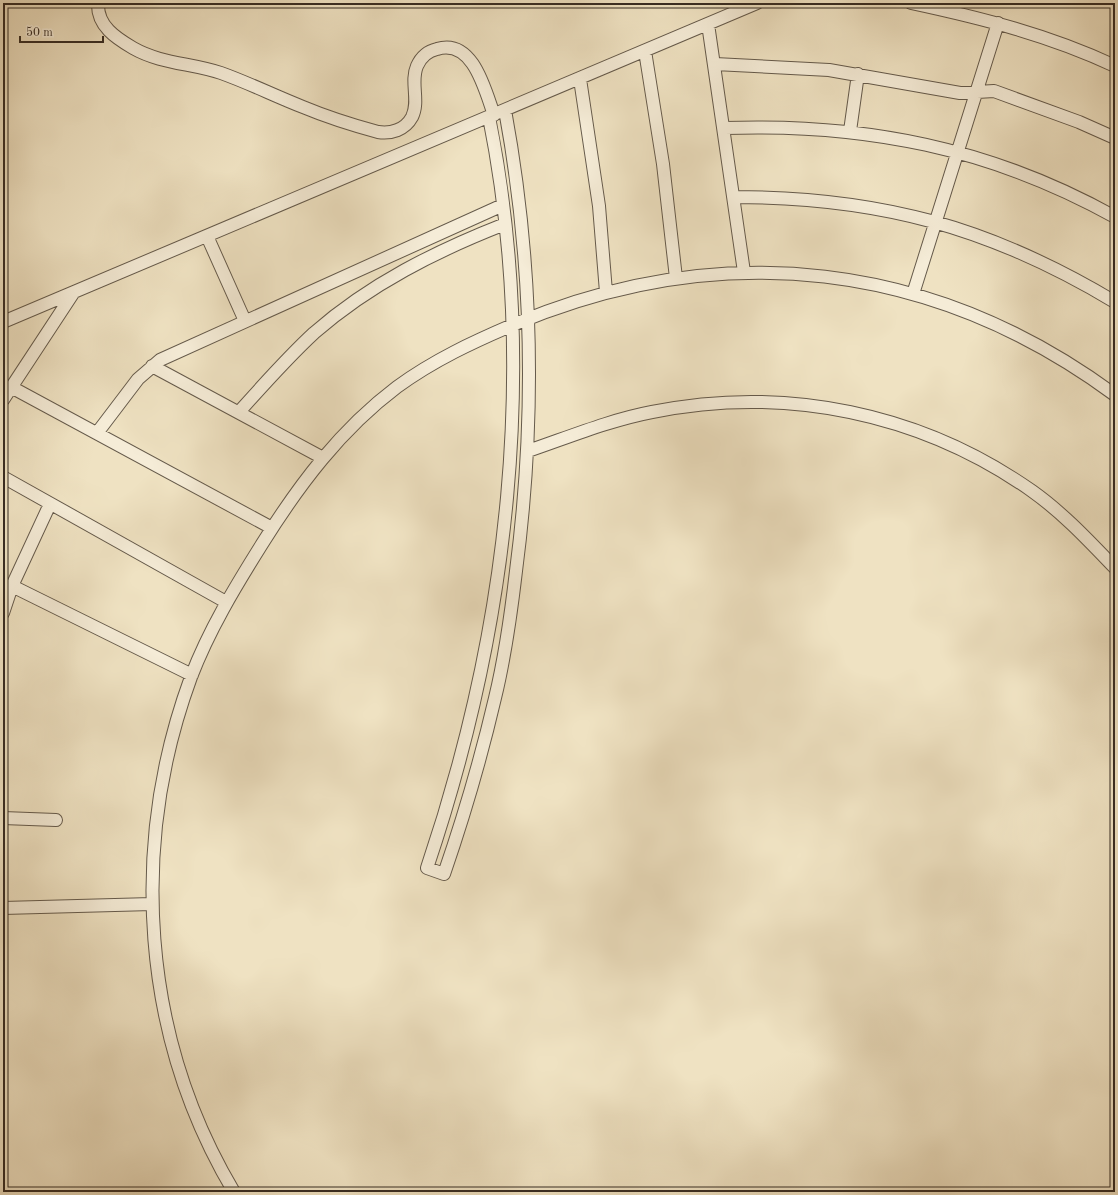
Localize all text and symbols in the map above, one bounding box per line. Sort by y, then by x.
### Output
scale bar [20,18,103,44]
text: 50 m [26,26,53,39]

